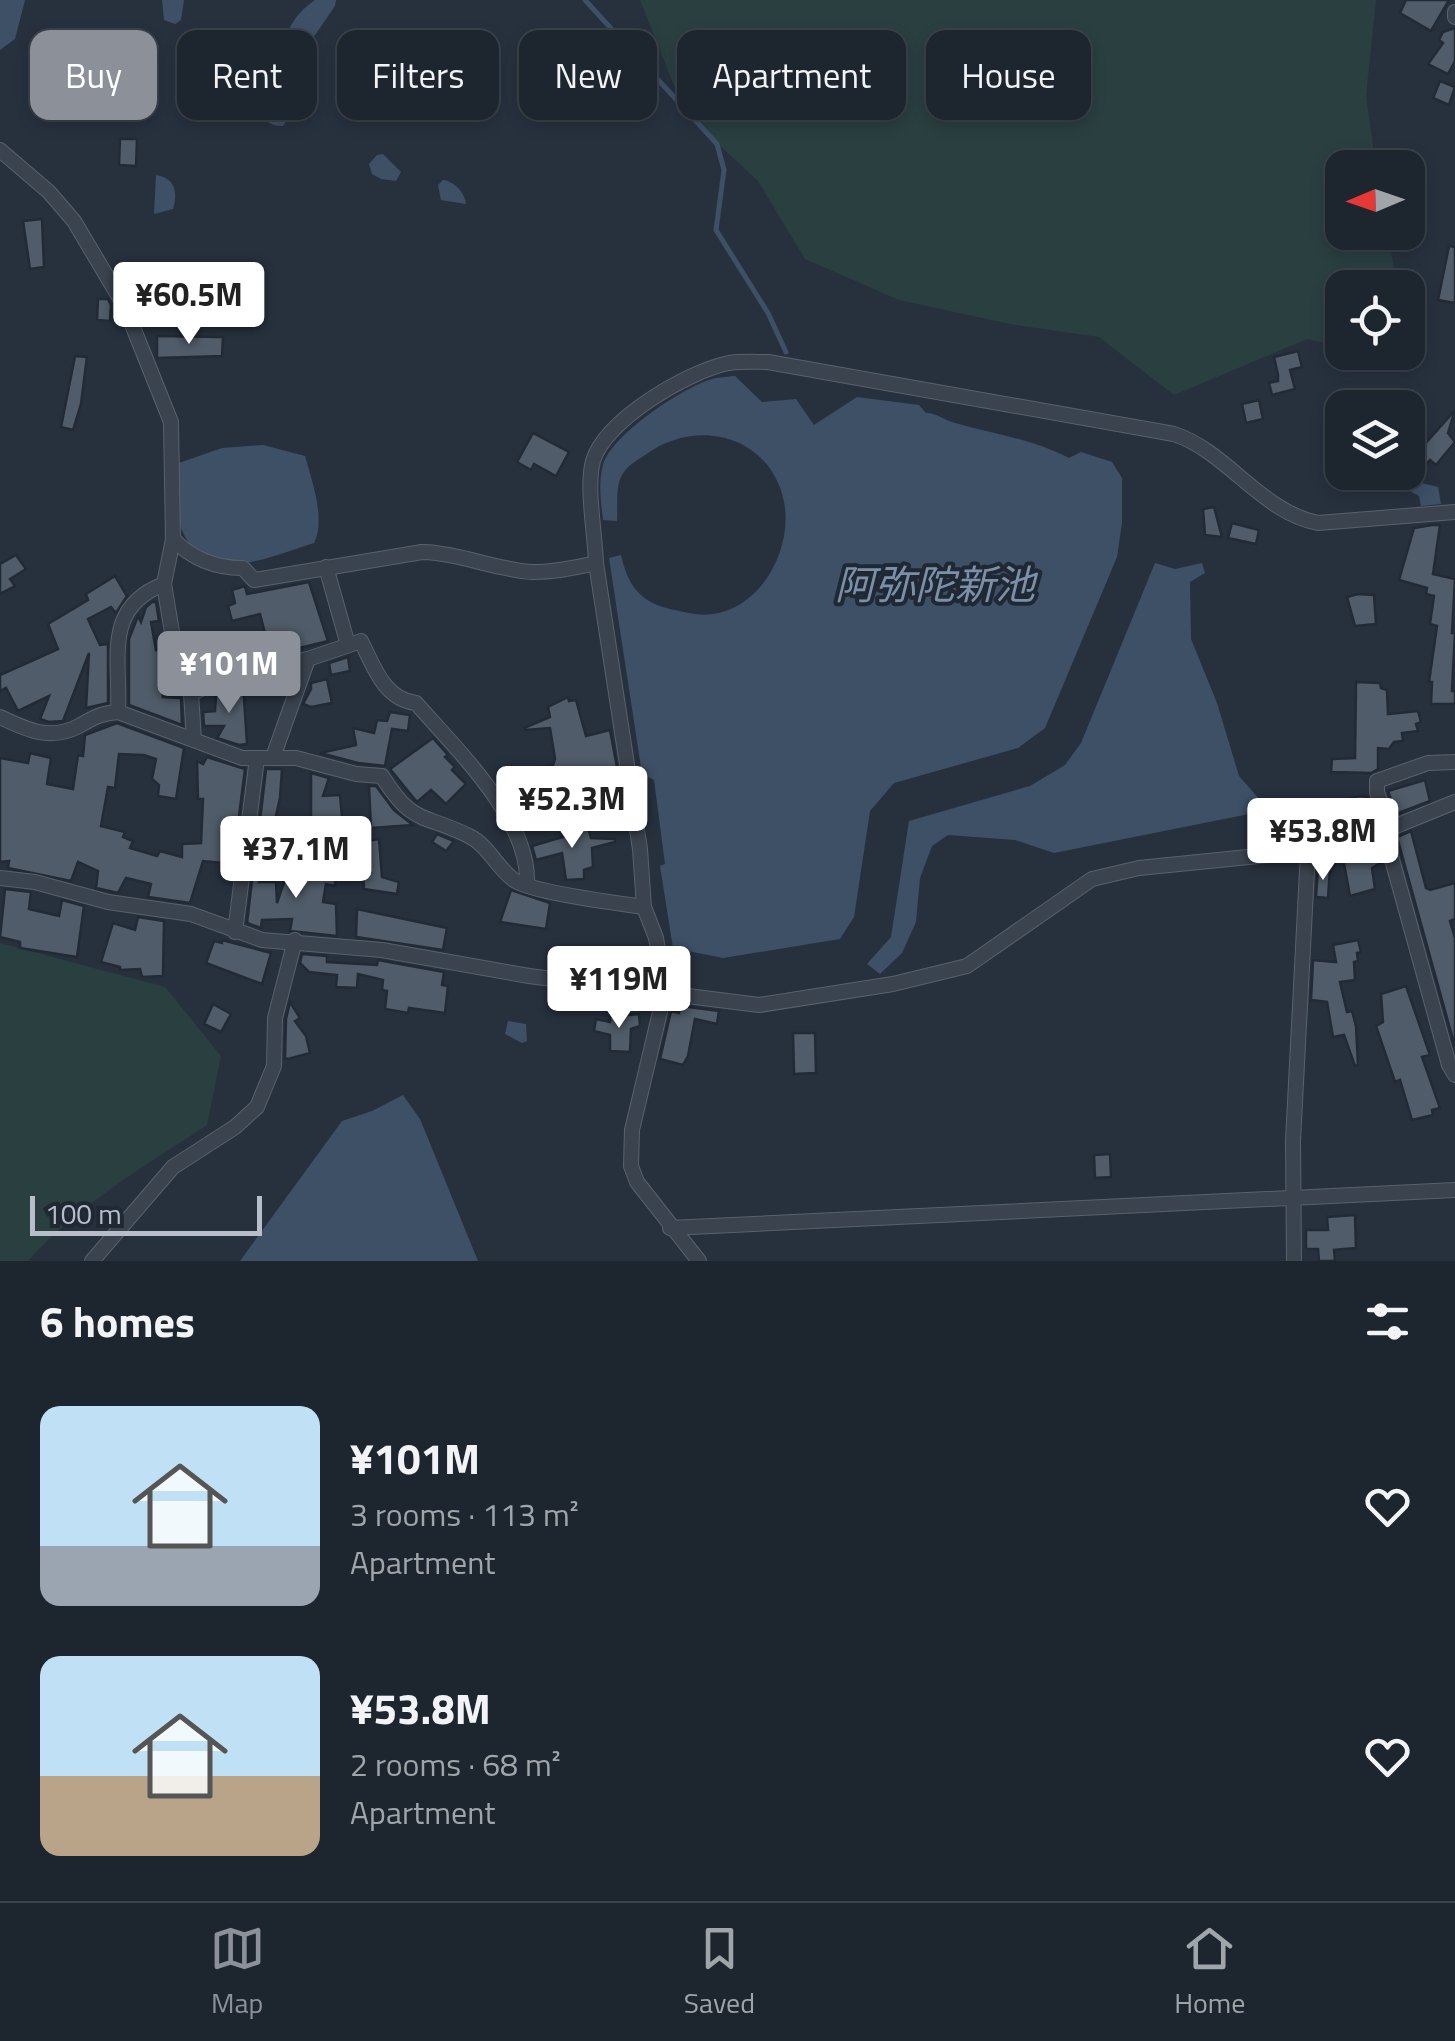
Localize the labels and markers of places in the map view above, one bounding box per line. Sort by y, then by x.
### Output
pin: ¥60.5M [108,262,270,347]
pin: ¥101M [159,631,299,716]
pin: ¥52.3M [491,766,653,851]
pin: ¥53.8M [1242,798,1404,883]
pin: ¥37.1M [215,816,377,901]
pin: ¥119M [549,946,689,1031]

